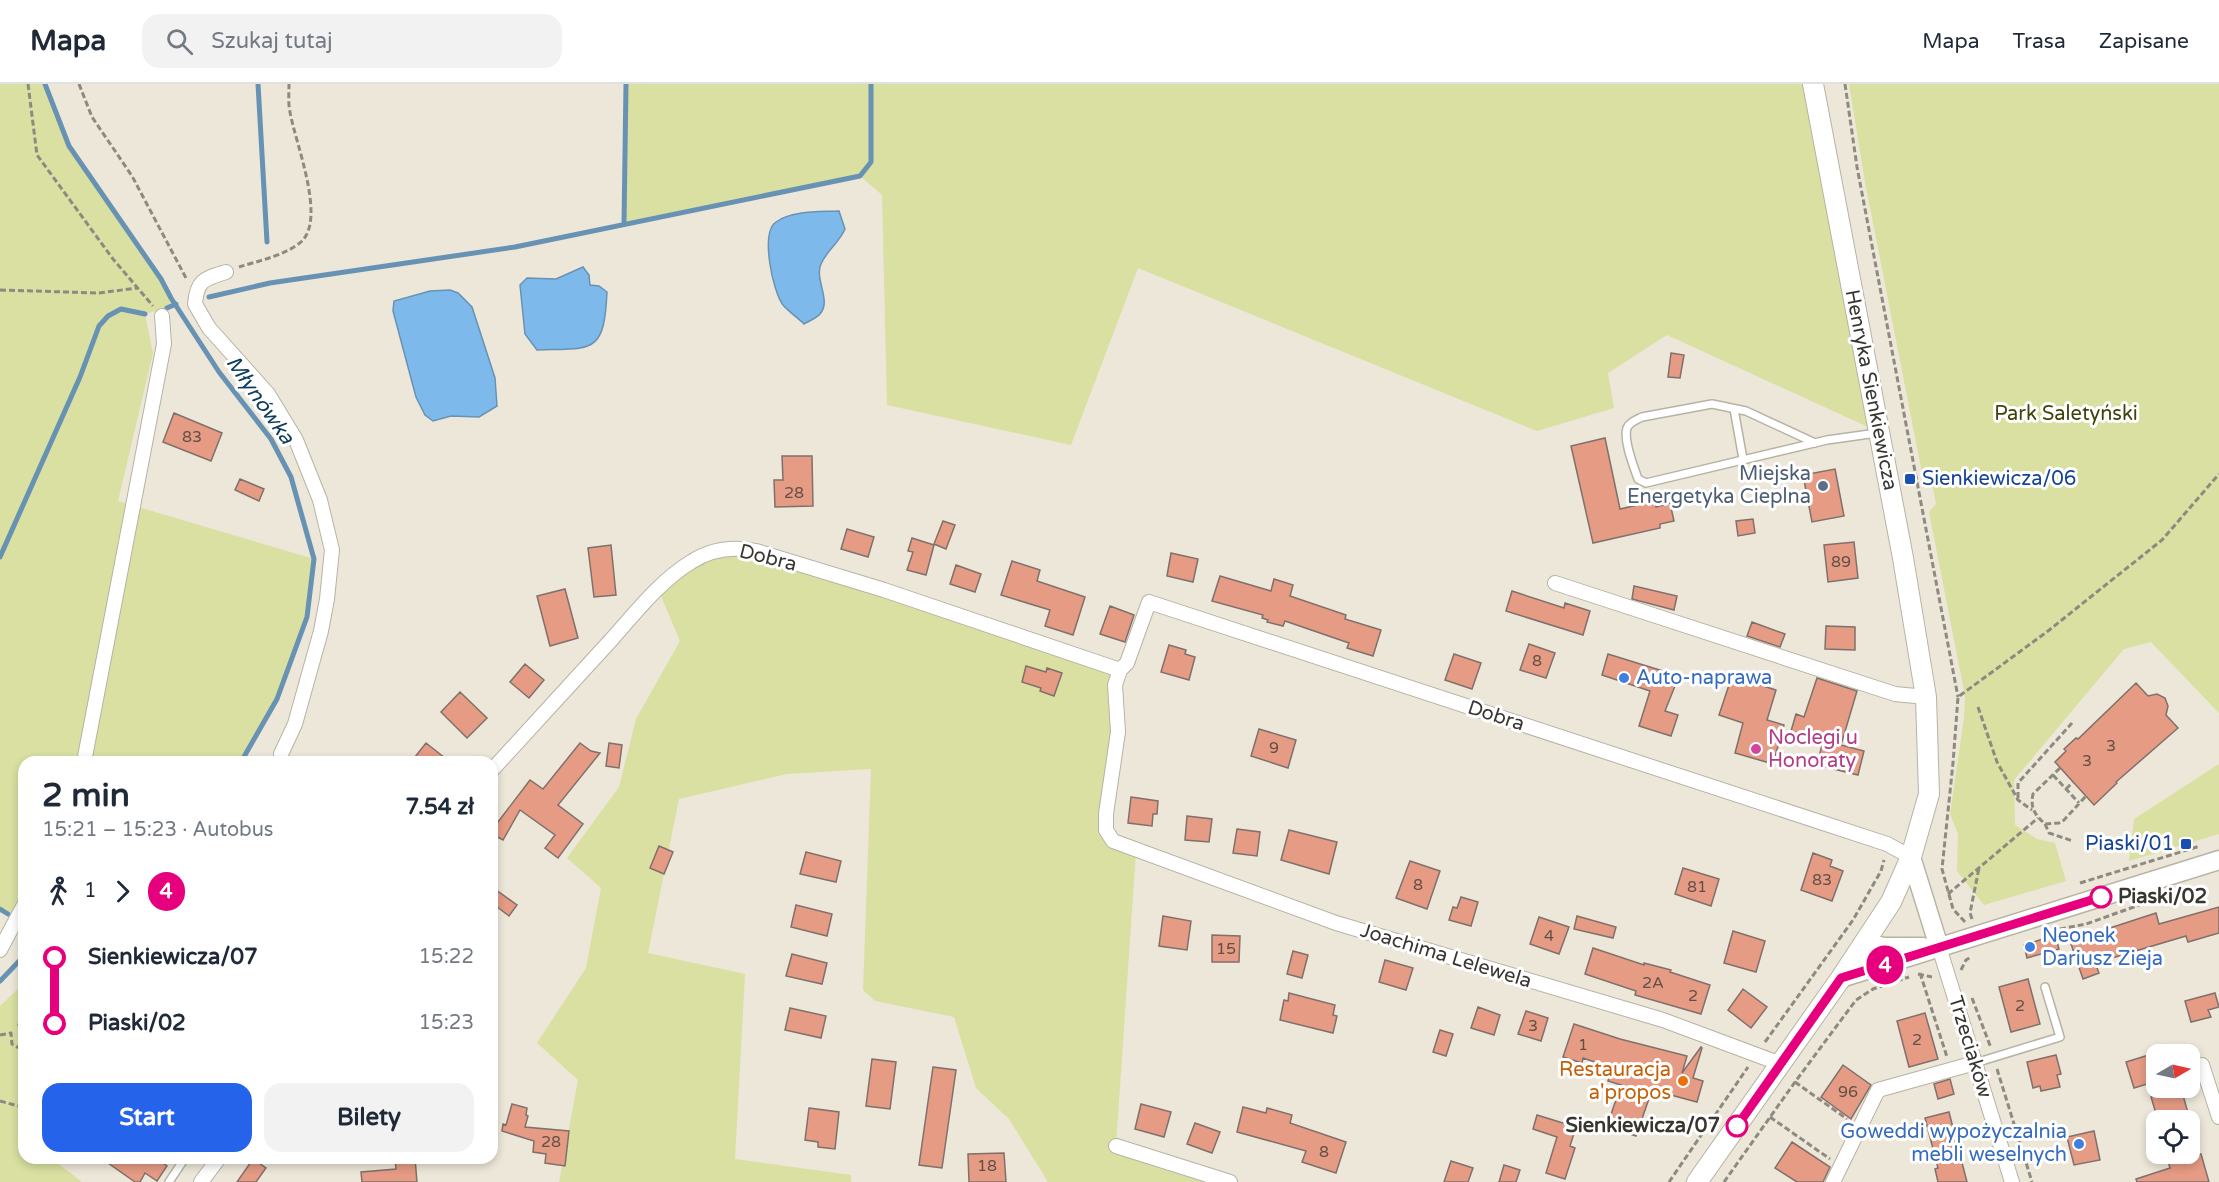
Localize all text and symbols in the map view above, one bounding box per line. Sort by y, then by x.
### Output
search box [142,14,562,68]
text: Mapa [30,24,106,58]
icon: search [163,25,196,58]
text: Szukaj tutaj [211,28,333,54]
text: Mapa [1922,29,1979,54]
text: Trasa [2012,29,2066,54]
text: Zapisane [2099,29,2189,54]
street label: Henryka Sienkiewicza [1840,287,1902,493]
water label: Młynówka [220,351,300,450]
park label: Park Saletyński [1994,402,2138,426]
house number: 83 [182,427,202,447]
place label: Miejska Energetyka Cieplna [1627,462,1811,509]
place label: Sienkiewicza/06 [1922,467,2076,491]
marker: Sienkiewicza/06 [1903,472,1917,486]
marker: Miejska Energetyka Cieplna [1816,479,1830,493]
house number: 28 [784,483,804,503]
street label: Dobra [737,539,799,577]
house number: 89 [1831,552,1851,572]
house number: 8 [1532,651,1542,671]
place label: Auto-naprawa [1636,666,1772,690]
marker: Auto-naprawa [1617,671,1631,685]
street label: Dobra [1465,696,1527,736]
place label: Noclegi u Honoraty [1768,726,1858,773]
house number: 3 [2106,736,2116,756]
house number: 9 [1269,738,1279,758]
marker: Noclegi u Honoraty [1749,742,1763,756]
house number: 3 [2082,751,2092,771]
text: 2 min [42,776,130,815]
text: 7.54 zł [406,794,474,820]
text: 15:21 – 15:23 · Autobus [42,818,273,842]
place label: Piaski/01 [2085,832,2174,856]
marker: Piaski/01 [2179,837,2193,851]
house number: 83 [1812,870,1832,890]
icon: walk [42,875,75,908]
icon: forward [106,875,139,908]
house number: 8 [1413,875,1423,895]
house number: 81 [1687,877,1707,897]
text: 1 [84,879,97,903]
text: 4 [160,879,173,904]
place label: Piaski/02 [2118,885,2207,909]
marker: Piaski/02 [2090,886,2112,908]
street label: Joachima Lelewela [1358,919,1534,993]
place label: Neonek Dariusz Zieja [2042,924,2163,971]
house number: 4 [1544,926,1554,946]
house number: 15 [1216,939,1236,959]
marker: Neonek Dariusz Zieja [2023,940,2037,954]
text: Sienkiewicza/07 [88,944,258,970]
text: 15:22 [419,945,474,969]
line badge: 4 [1866,946,1904,984]
text: 4 [1878,953,1892,978]
house number: 2A [1642,973,1664,993]
house number: 2 [1688,986,1698,1006]
street label: Trzeciaków [1943,993,1997,1101]
house number: 2 [2015,996,2025,1016]
text: Piaski/02 [88,1010,186,1036]
text: 15:23 [419,1011,474,1035]
house number: 3 [1528,1016,1538,1036]
house number: 2 [1912,1030,1922,1050]
house number: 1 [1578,1035,1588,1055]
north arrow [2146,1044,2200,1098]
map controls [2146,1044,2200,1164]
place label: Restauracja a'propos [1559,1058,1671,1105]
marker: Restauracja a'propos [1676,1074,1690,1088]
house number: 96 [1838,1082,1858,1102]
button: Start [42,1083,252,1152]
button: Bilety [264,1083,474,1152]
button: locate [2146,1110,2200,1164]
place label: Sienkiewicza/07 [1566,1114,1720,1138]
marker: Sienkiewicza/07 [1726,1115,1748,1137]
place label: Goweddi wypożyczalnia mebli weselnych [1840,1120,2067,1167]
house number: 28 [541,1132,561,1152]
marker: Goweddi wypożyczalnia mebli weselnych [2072,1137,2086,1151]
house number: 8 [1319,1142,1329,1162]
house number: 18 [977,1156,997,1176]

